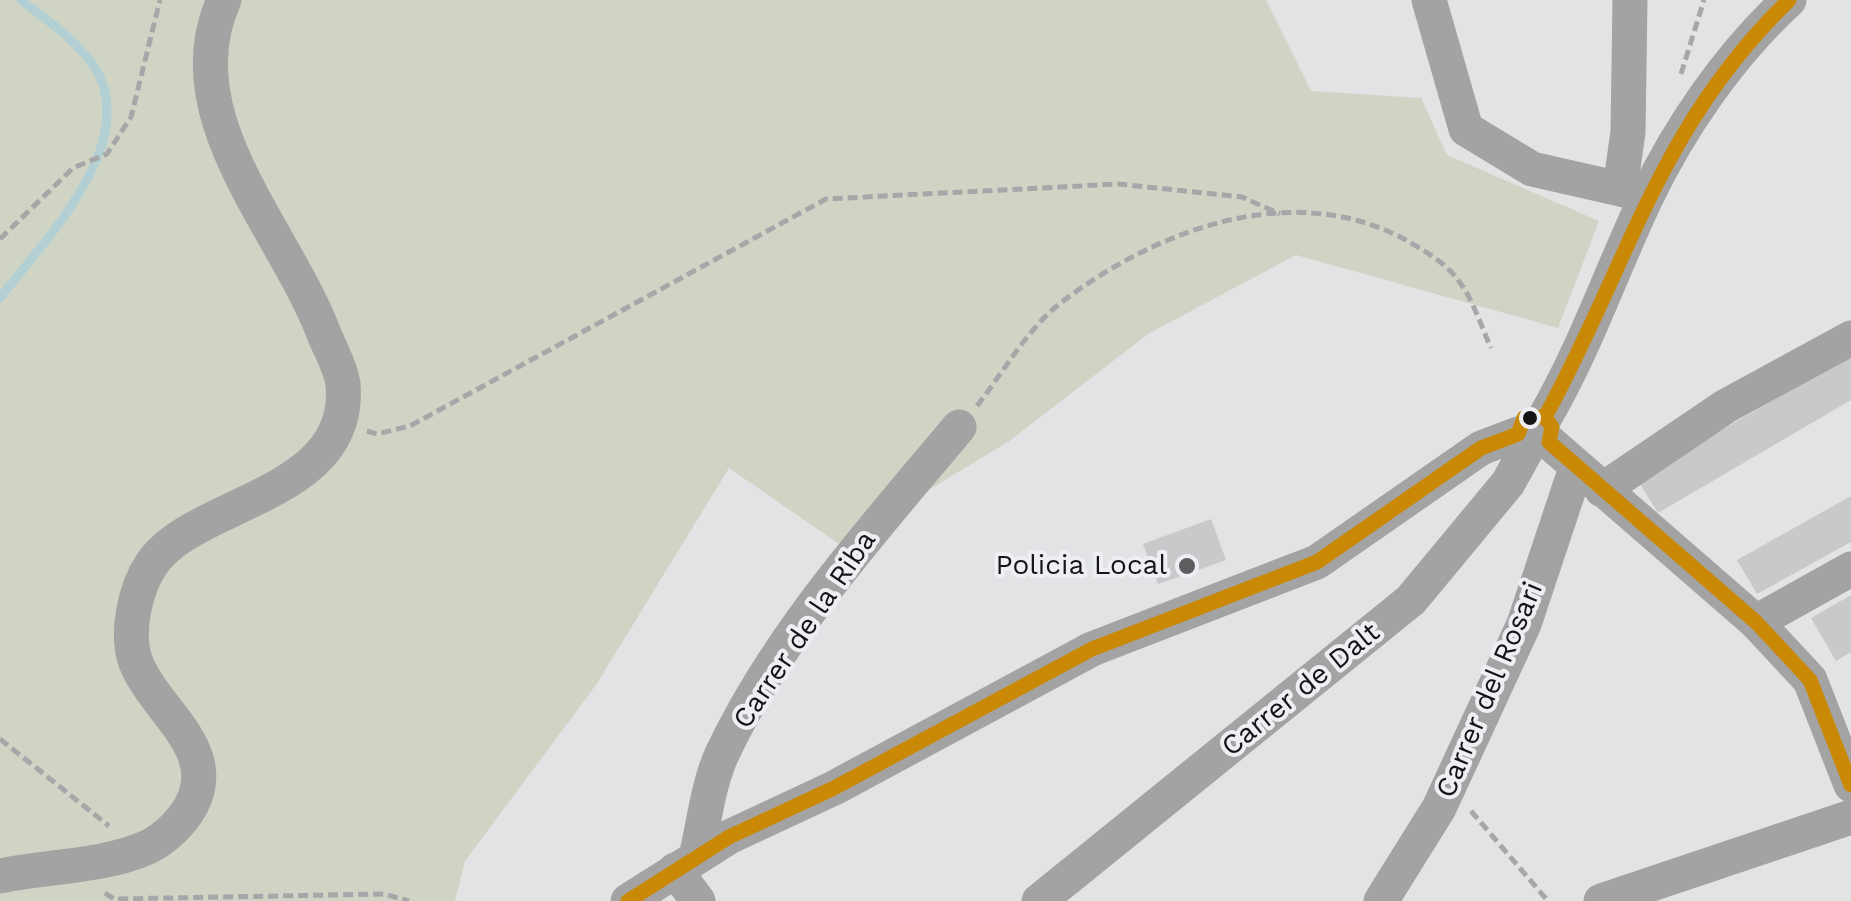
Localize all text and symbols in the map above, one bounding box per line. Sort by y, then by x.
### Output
unlabelled marker [1520,408,1540,428]
street label: Carrer de la Riba [726,525,884,735]
place label: Policia Local [996,549,1167,583]
marker: Policia Local [1176,555,1198,577]
street label: Carrer del Rosari [1429,577,1551,803]
street label: Carrer de Dalt [1215,616,1387,764]

